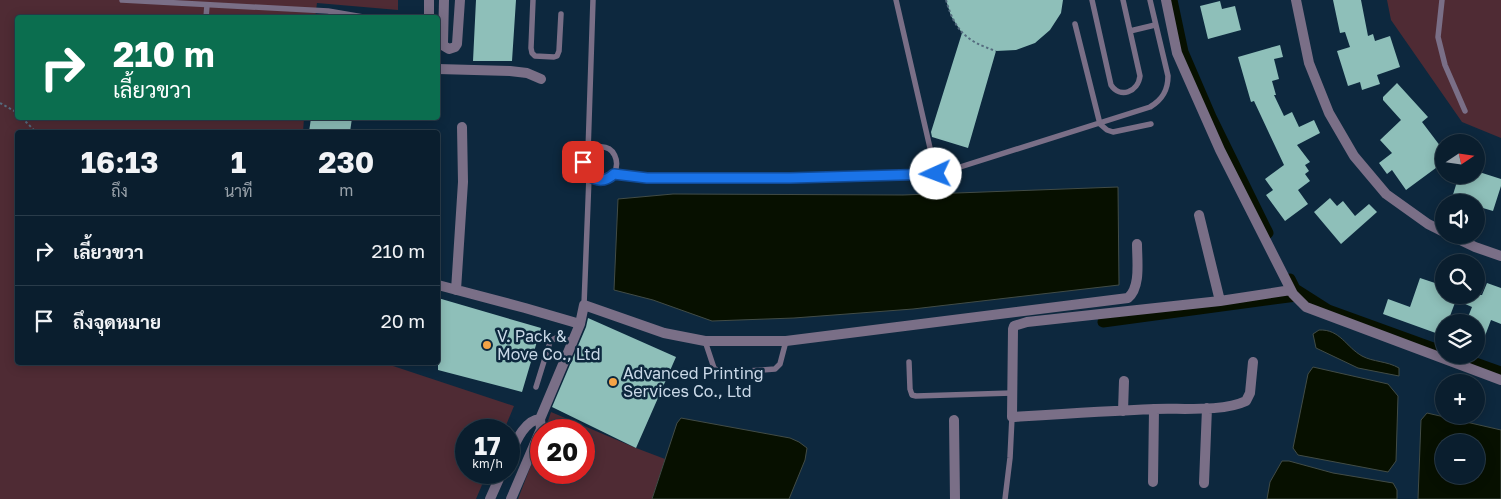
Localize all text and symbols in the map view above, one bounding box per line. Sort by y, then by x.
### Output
text: 210 m [113,33,215,75]
icon: right [30,35,95,100]
text: เลี้ยวขวา [113,76,191,103]
north arrow [1435,134,1485,184]
map controls [1435,134,1485,484]
pin [562,141,604,183]
text: 16:13 [81,144,159,180]
text: 1 [231,144,246,180]
text: 230 [318,144,374,180]
position arrow [909,147,961,199]
icon: arrive [569,148,597,176]
text: m [339,180,353,200]
text: ถึง [111,181,128,201]
text: นาที [224,181,253,201]
button: sound [1435,194,1485,244]
icon: right [30,237,58,265]
text: 210 m [371,239,425,262]
text: เลี้ยวขวา [73,240,144,263]
button: search [1435,254,1485,304]
icon: arrive [30,307,58,335]
text: 20 m [381,309,425,332]
text: ถึงจุดหมาย [73,310,161,333]
button: layers [1435,314,1485,364]
place label: V. Pack & Move Co., Ltd [497,326,601,364]
marker: V. Pack & Move Co., Ltd [481,339,493,351]
place label: Advanced Printing Services Co., Ltd [623,363,764,401]
button: + [1435,374,1485,424]
marker: Advanced Printing Services Co., Ltd [607,376,619,388]
speed limit sign: 20 [530,419,595,484]
text: 17 [474,430,501,461]
button: − [1435,434,1485,484]
text: km/h [472,456,503,471]

